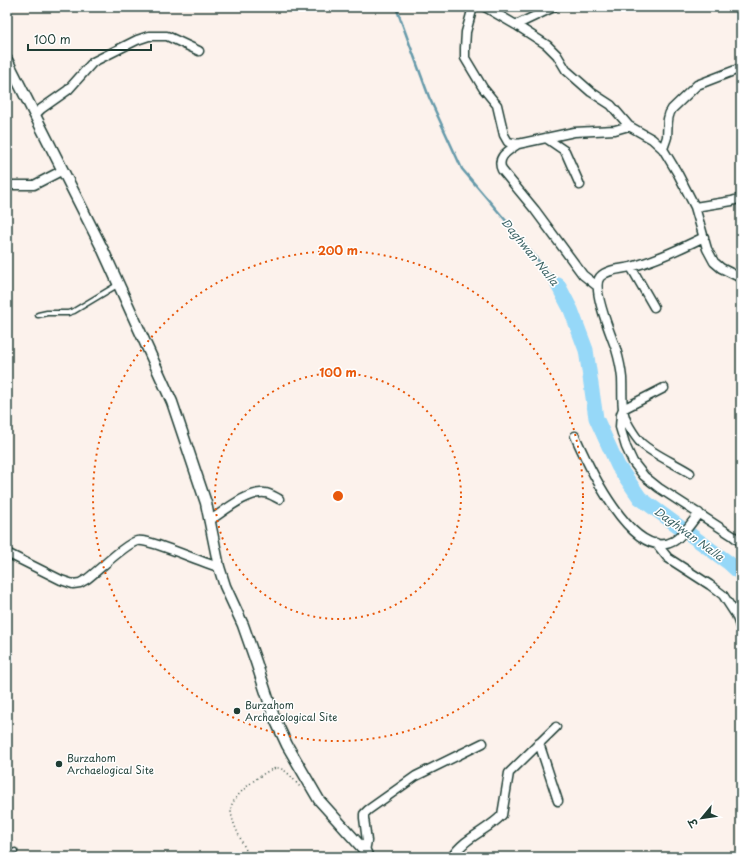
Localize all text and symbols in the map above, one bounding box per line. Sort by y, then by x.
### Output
scale bar [28,26,151,52]
text: 100 m [34,30,71,48]
water label: Daghwan Nalla [498,214,564,290]
text: 200 m [318,241,358,259]
text: 100 m [319,363,357,381]
centre of rings [331,489,345,503]
water label: Daghwan Nalla [651,502,729,565]
place label: Burzahom Archaeological Site [245,697,338,724]
marker: Burzahom Archaeological Site [232,706,242,716]
place label: Burzahom Archaelogical Site [67,750,154,777]
marker: Burzahom Archaelogical Site [54,759,64,769]
north arrow [682,798,722,838]
text: उ [683,814,703,831]

